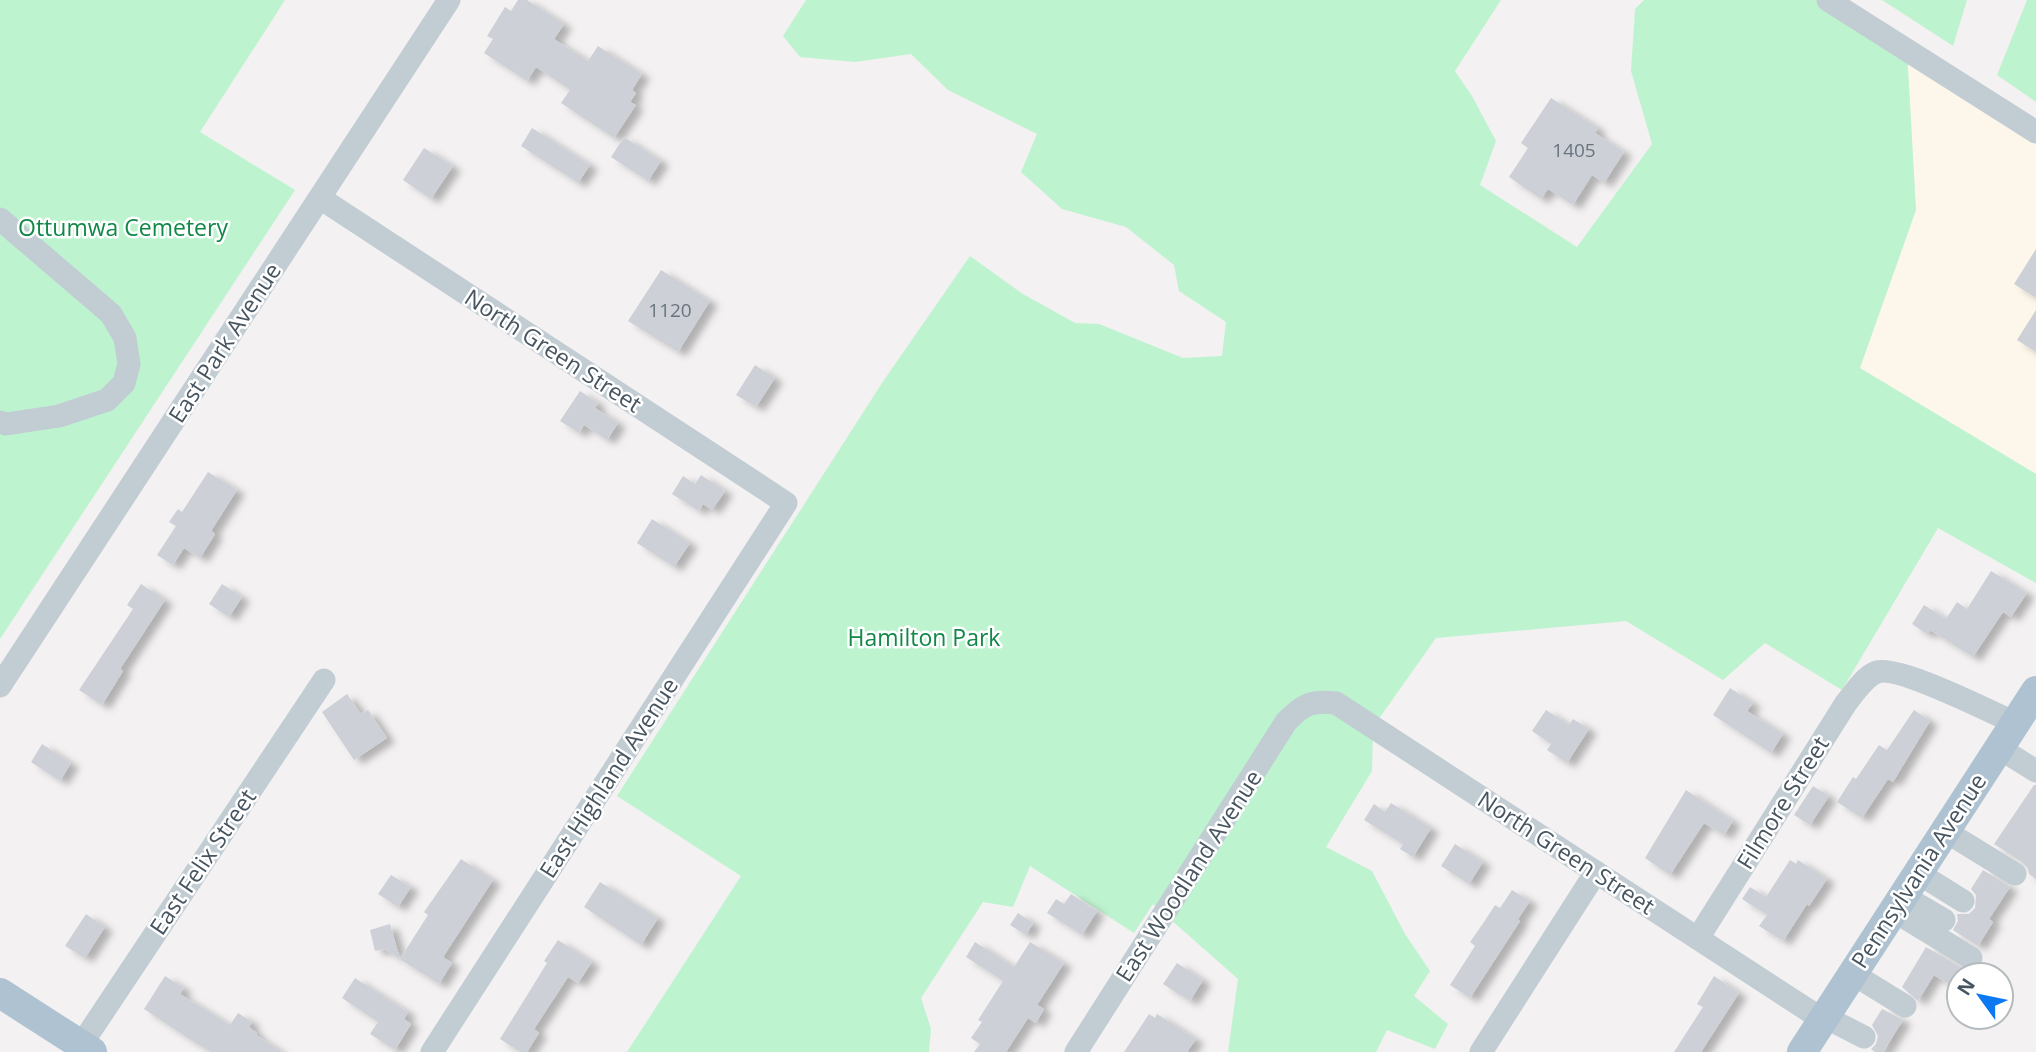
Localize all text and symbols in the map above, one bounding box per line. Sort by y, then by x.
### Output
house number: 1405 [1552,137,1596,163]
park label: Ottumwa Cemetery [18,211,228,243]
street label: East Park Avenue [160,256,288,429]
street label: North Green Street [459,281,648,419]
house number: 1120 [648,297,692,323]
park label: Hamilton Park [848,621,1000,653]
street label: East Highland Avenue [531,671,685,884]
street label: Filmore Street [1729,730,1836,875]
street label: East Woodland Avenue [1108,763,1269,988]
street label: Pennsylvania Avenue [1843,767,1993,974]
street label: East Felix Street [142,782,263,941]
street label: North Green Street [1472,783,1661,921]
north arrow [1945,961,2015,1031]
text: N [1951,973,1981,1000]

